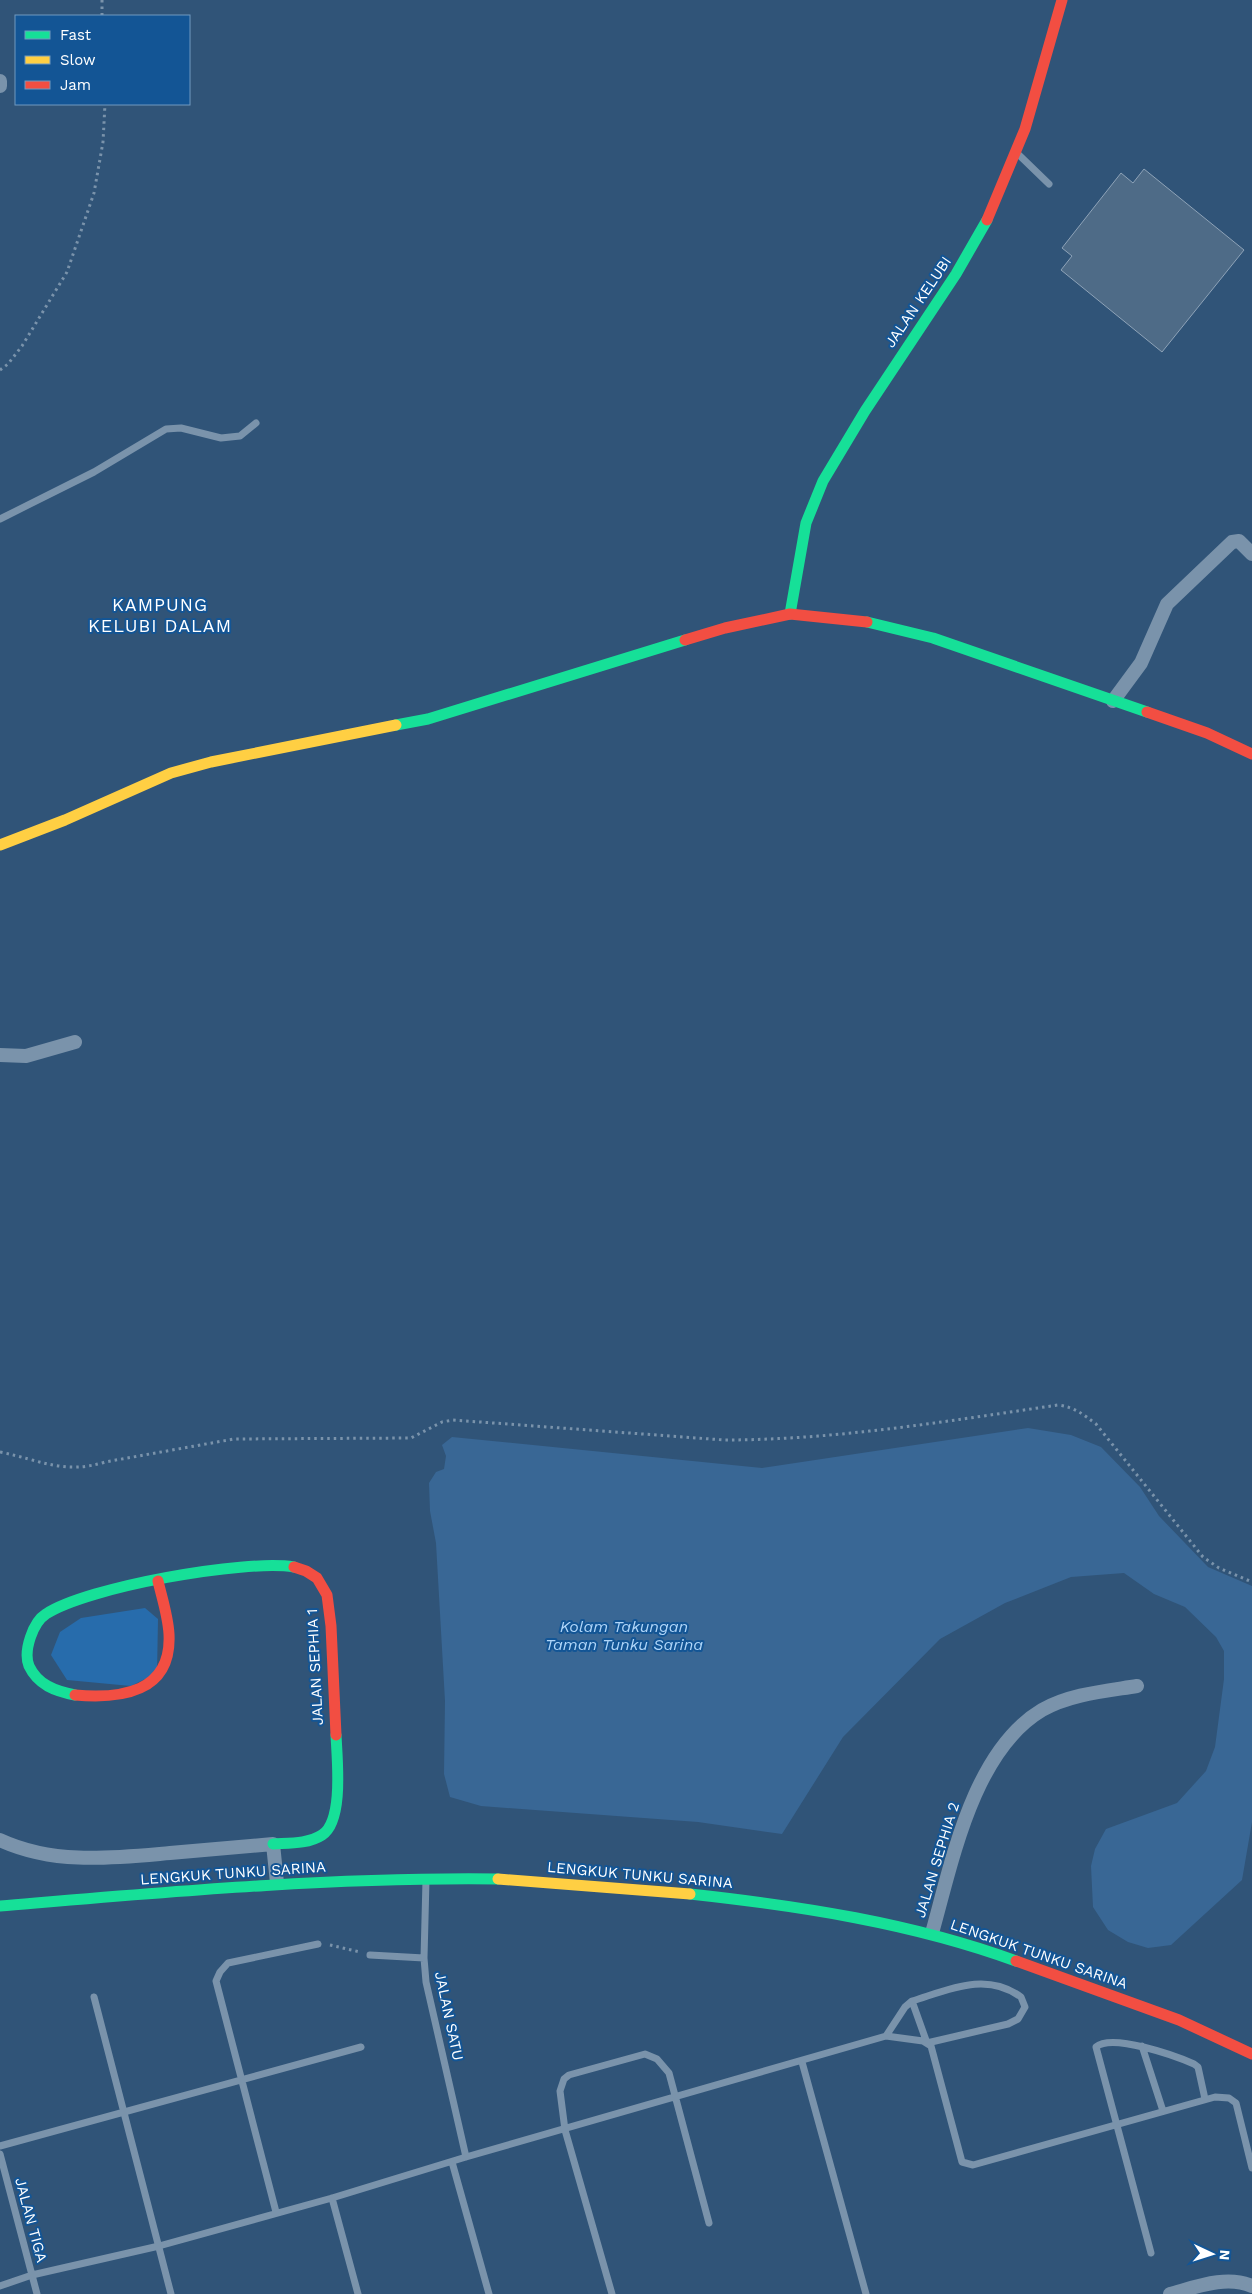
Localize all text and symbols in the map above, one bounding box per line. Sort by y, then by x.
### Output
legend [15,15,190,105]
text: Fast [60,26,92,44]
text: Slow [60,51,96,69]
text: Jam [60,76,91,94]
street label: JALAN KELUBI [881,253,955,351]
district label: KAMPUNG KELUBI DALAM [88,594,232,636]
street label: JALAN SEPHIA 1 [303,1608,327,1726]
water label: Kolam Takungan Taman Tunku Sarina [545,1617,703,1654]
street label: JALAN SEPHIA 2 [911,1800,963,1920]
street label: LENGKUK TUNKU SARINA [139,1858,327,1888]
street label: LENGKUK TUNKU SARINA [546,1858,734,1892]
street label: LENGKUK TUNKU SARINA [948,1915,1130,1993]
street label: JALAN SATU [431,1970,467,2062]
street label: JALAN TIGA [11,2176,51,2264]
north arrow [1187,2229,1237,2279]
text: N [1217,2249,1233,2261]

